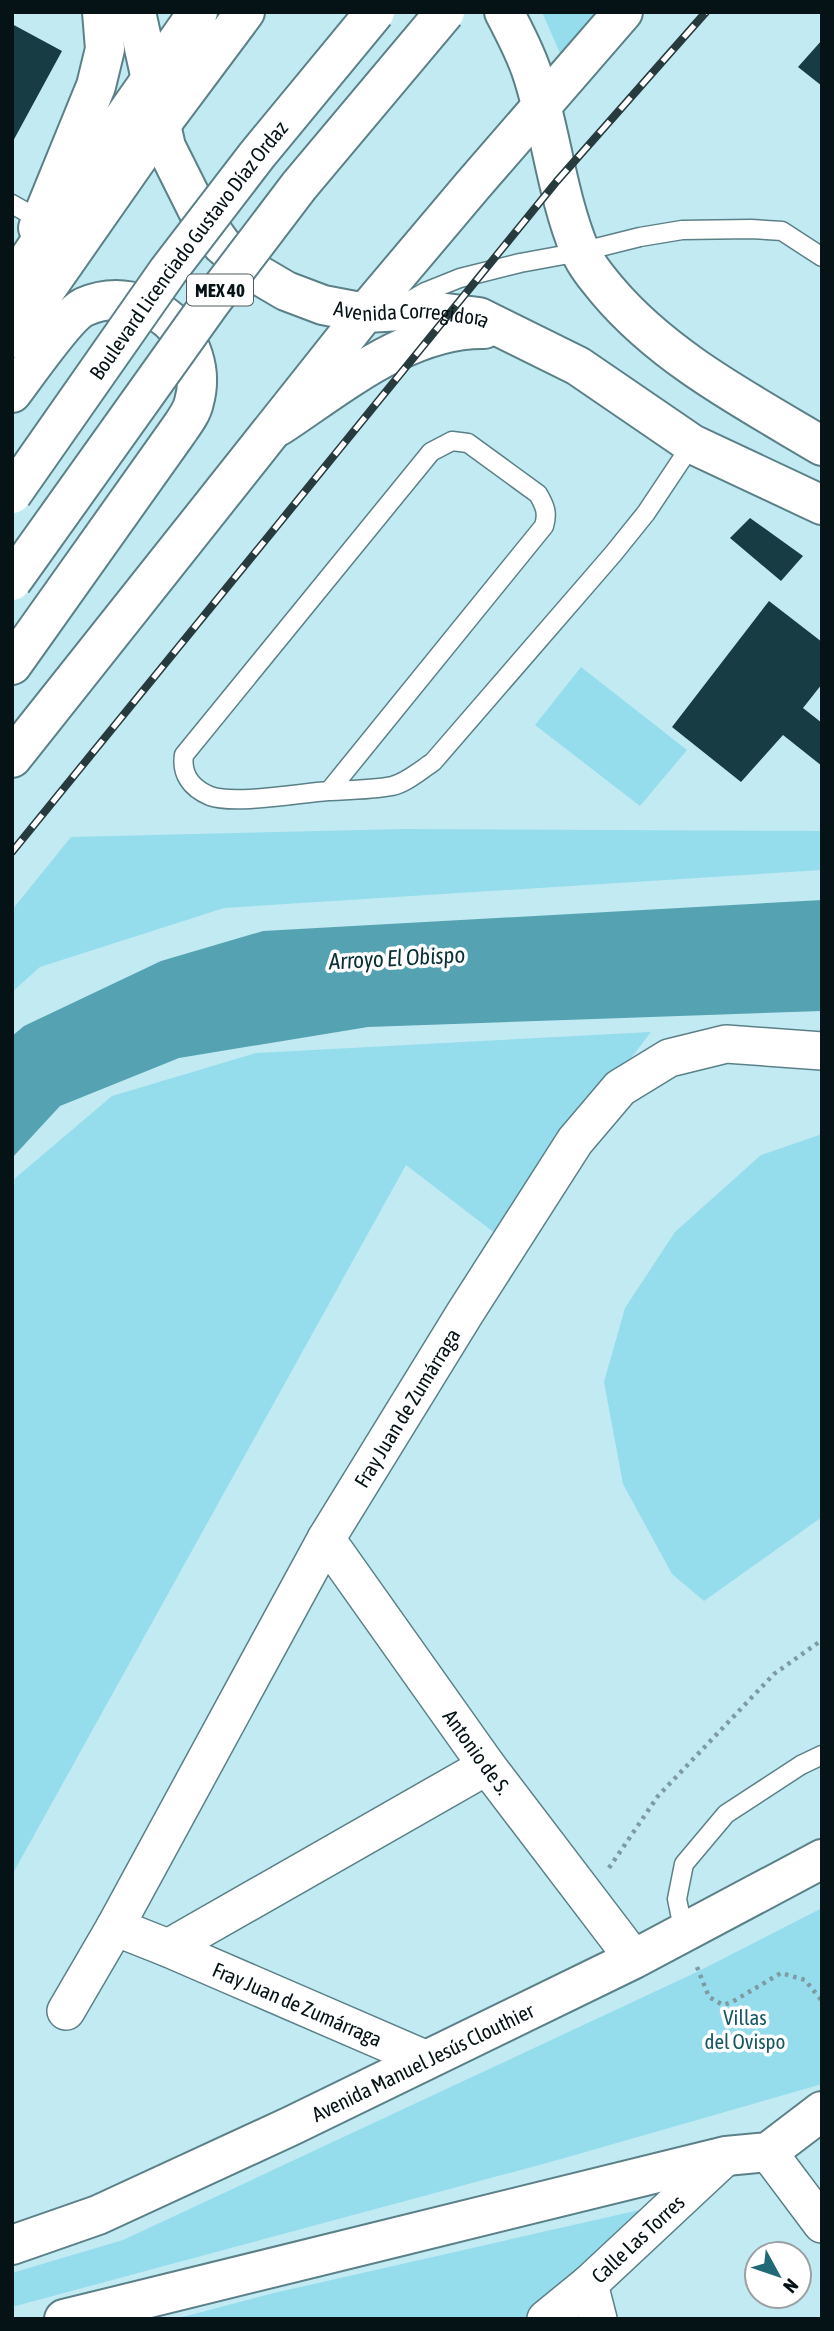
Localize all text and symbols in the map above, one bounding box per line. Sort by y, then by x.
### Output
street label: Boulevard Licenciado Gustavo Díaz Ordaz [84,116,292,384]
road number: MEX 40 [187,274,253,306]
street label: Avenida Corregidora [332,295,494,333]
water label: Arroyo El Obispo [327,941,466,975]
street label: Fray Juan de Zumárraga [349,1324,465,1492]
street label: Antonio de S. [439,1705,516,1799]
street label: Fray Juan de Zumárraga [209,1957,386,2051]
street label: Avenida Manuel Jesús Clouthier [308,1997,538,2126]
park label: Villas del Ovispo [705,2005,785,2053]
street label: Calle Las Torres [586,2190,689,2288]
north arrow [743,2240,813,2310]
text: N [779,2275,803,2297]

